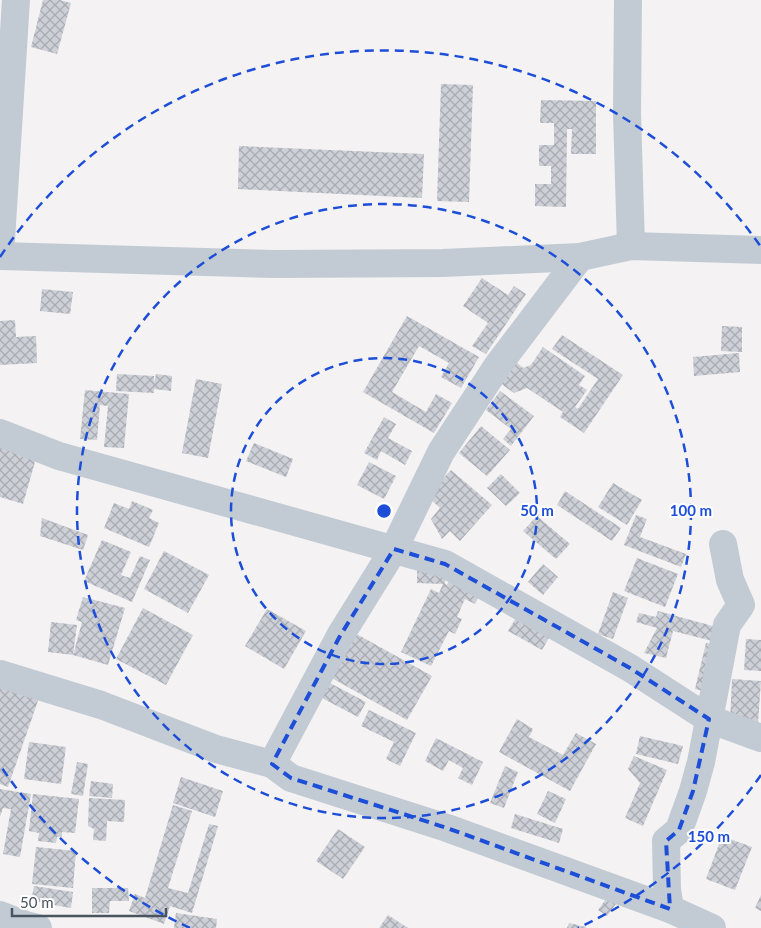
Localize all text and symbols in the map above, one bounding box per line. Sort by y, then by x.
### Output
text: 50 m [520,501,554,519]
text: 100 m [670,501,712,519]
centre of rings [375,502,393,520]
text: 150 m [688,827,730,845]
scale bar [12,886,166,918]
text: 50 m [20,893,54,911]

